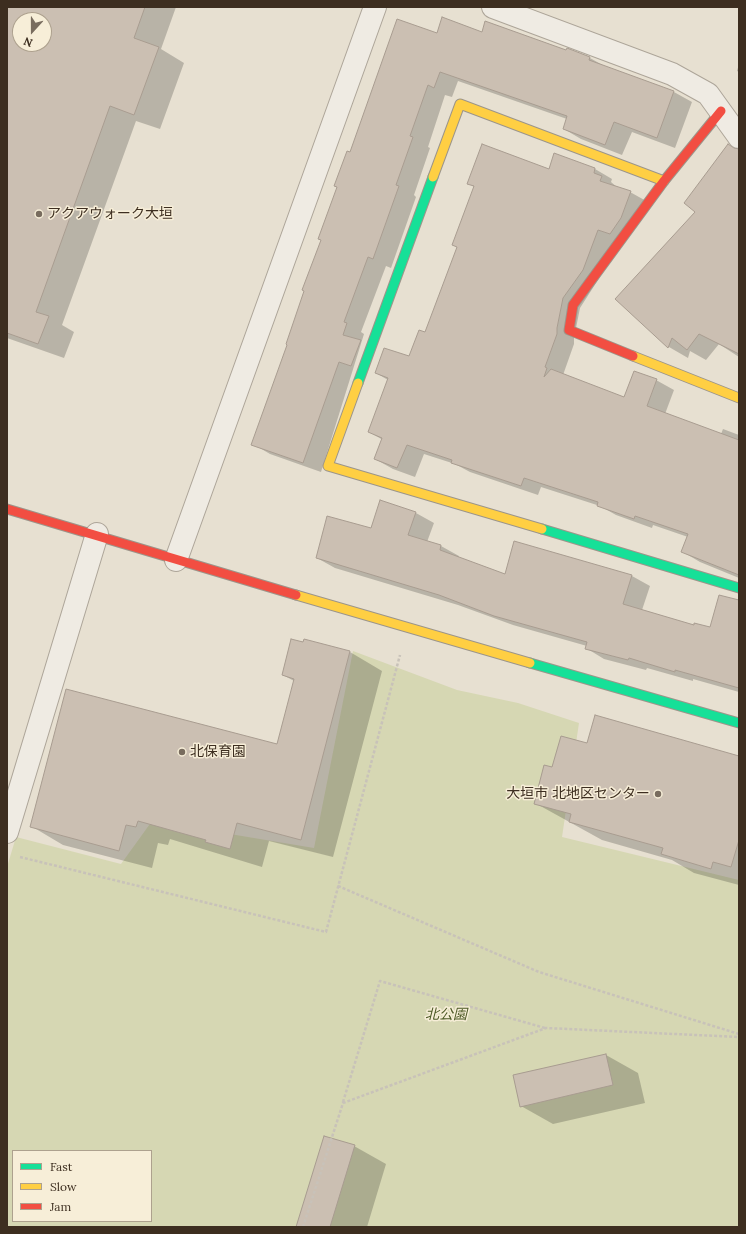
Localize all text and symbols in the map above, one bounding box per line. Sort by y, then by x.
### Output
north arrow [12,12,52,52]
text: N [22,34,35,50]
place label: アクアウォーク大垣 [47,206,173,222]
marker: アクアウォーク大垣 [34,209,44,219]
place label: 北保育園 [190,744,246,760]
marker: 北保育園 [177,747,187,757]
place label: 大垣市 北地区センター [506,786,650,802]
marker: 大垣市 北地区センター [653,789,663,799]
park label: 北公園 [425,1007,467,1023]
legend [12,1150,152,1222]
text: Fast [50,1159,73,1174]
text: Slow [50,1179,77,1194]
text: Jam [50,1199,71,1214]

